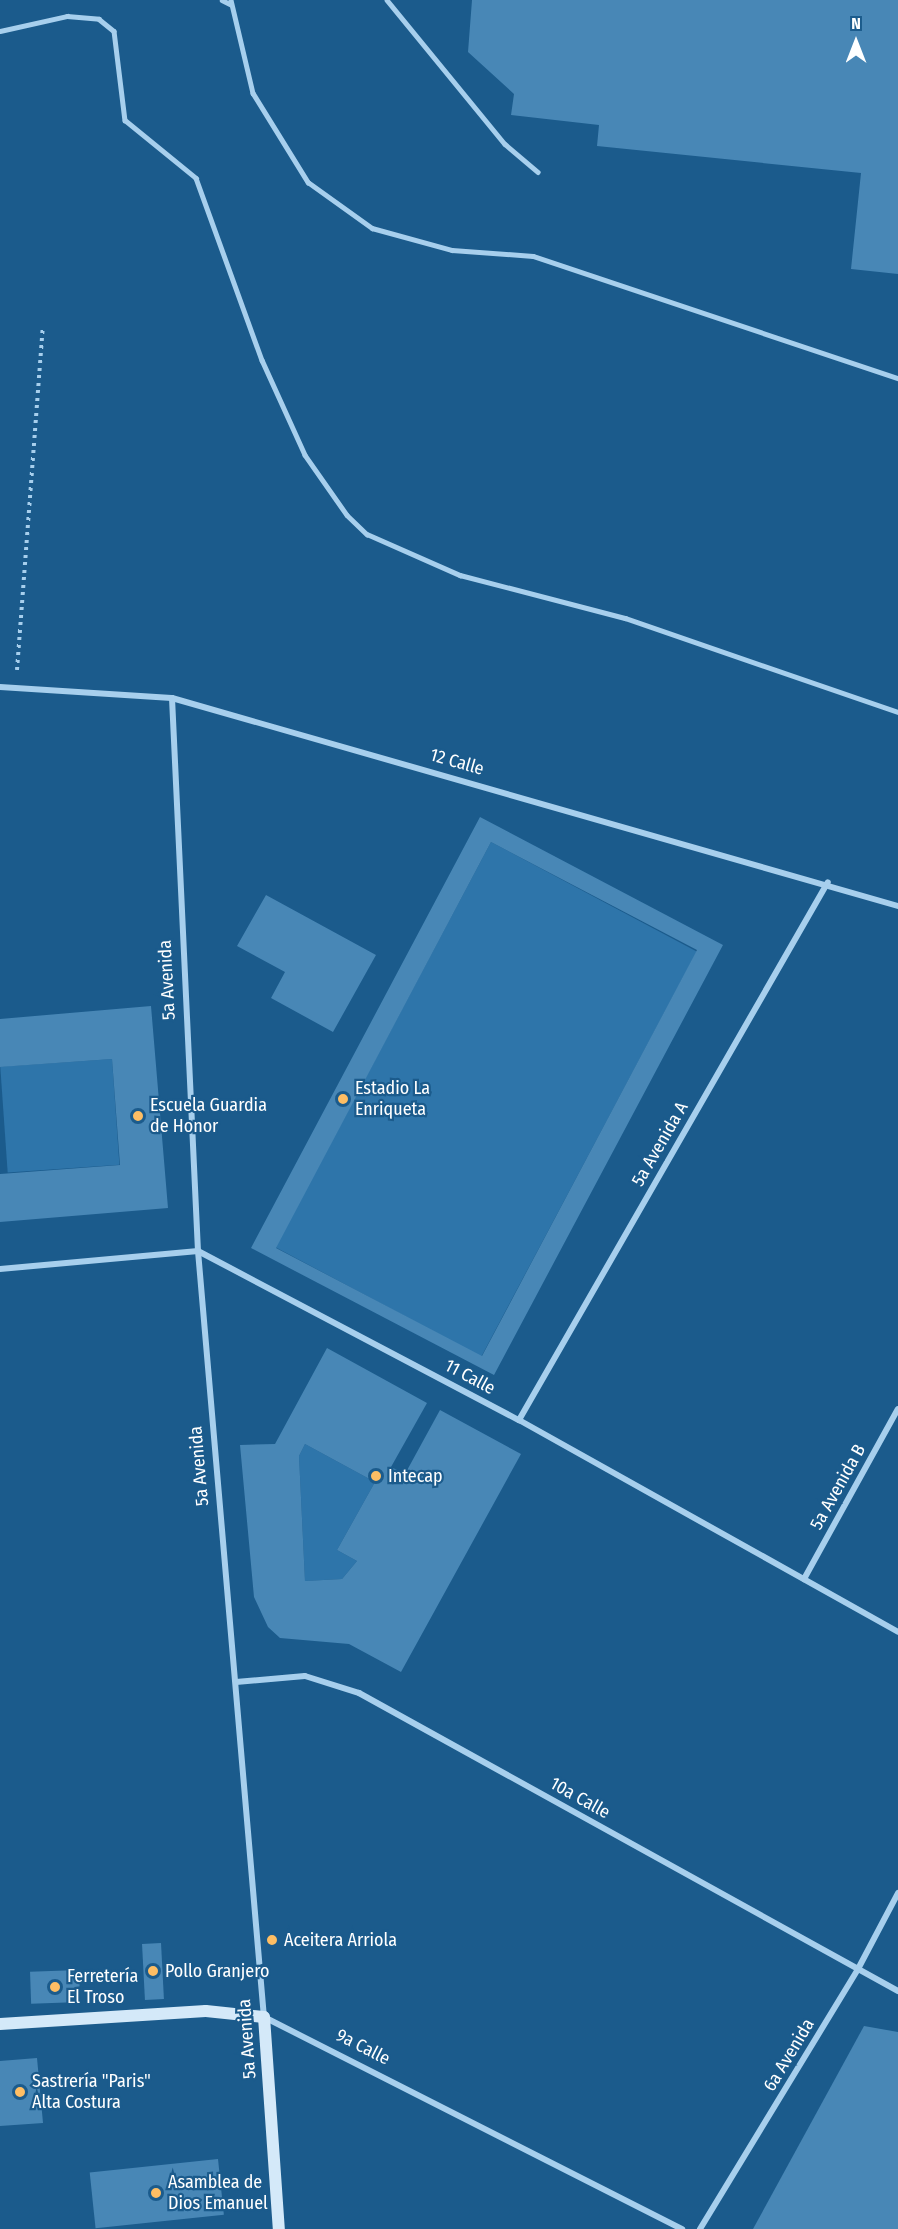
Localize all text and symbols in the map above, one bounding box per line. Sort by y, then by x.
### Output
north arrow [826,12,886,72]
text: N [851,14,861,33]
street label: 12 Calle [428,744,486,780]
street label: 5a Avenida [154,939,180,1021]
place label: Estadio La Enriqueta [355,1078,430,1120]
marker: Estadio La Enriqueta [336,1092,350,1106]
place label: Escuela Guardia de Honor [150,1095,267,1138]
street label: 5a Avenida A [627,1098,693,1190]
marker: Escuela Guardia de Honor [131,1109,145,1123]
street label: 11 Calle [441,1355,499,1399]
street label: 5a Avenida [185,1425,213,1507]
street label: 5a Avenida B [806,1441,870,1533]
place label: Intecap [388,1465,443,1487]
marker: Intecap [369,1469,383,1483]
street label: 10a Calle [546,1773,614,1823]
place label: Aceitera Arriola [284,1929,397,1951]
marker: Aceitera Arriola [265,1933,279,1947]
place label: Pollo Granjero [165,1960,269,1982]
marker: Pollo Granjero [146,1964,160,1978]
place label: Ferretería El Troso [67,1966,138,2008]
marker: Ferretería El Troso [48,1980,62,1994]
street label: 5a Avenida [233,1998,261,2080]
street label: 6a Avenida [759,2015,819,2095]
street label: 9a Calle [332,2024,394,2070]
place label: Sastrería "Paris" Alta Costura [32,2071,151,2114]
marker: Sastrería "Paris" Alta Costura [13,2085,27,2099]
place label: Asamblea de Dios Emanuel [168,2172,268,2214]
marker: Asamblea de Dios Emanuel [149,2186,163,2200]

